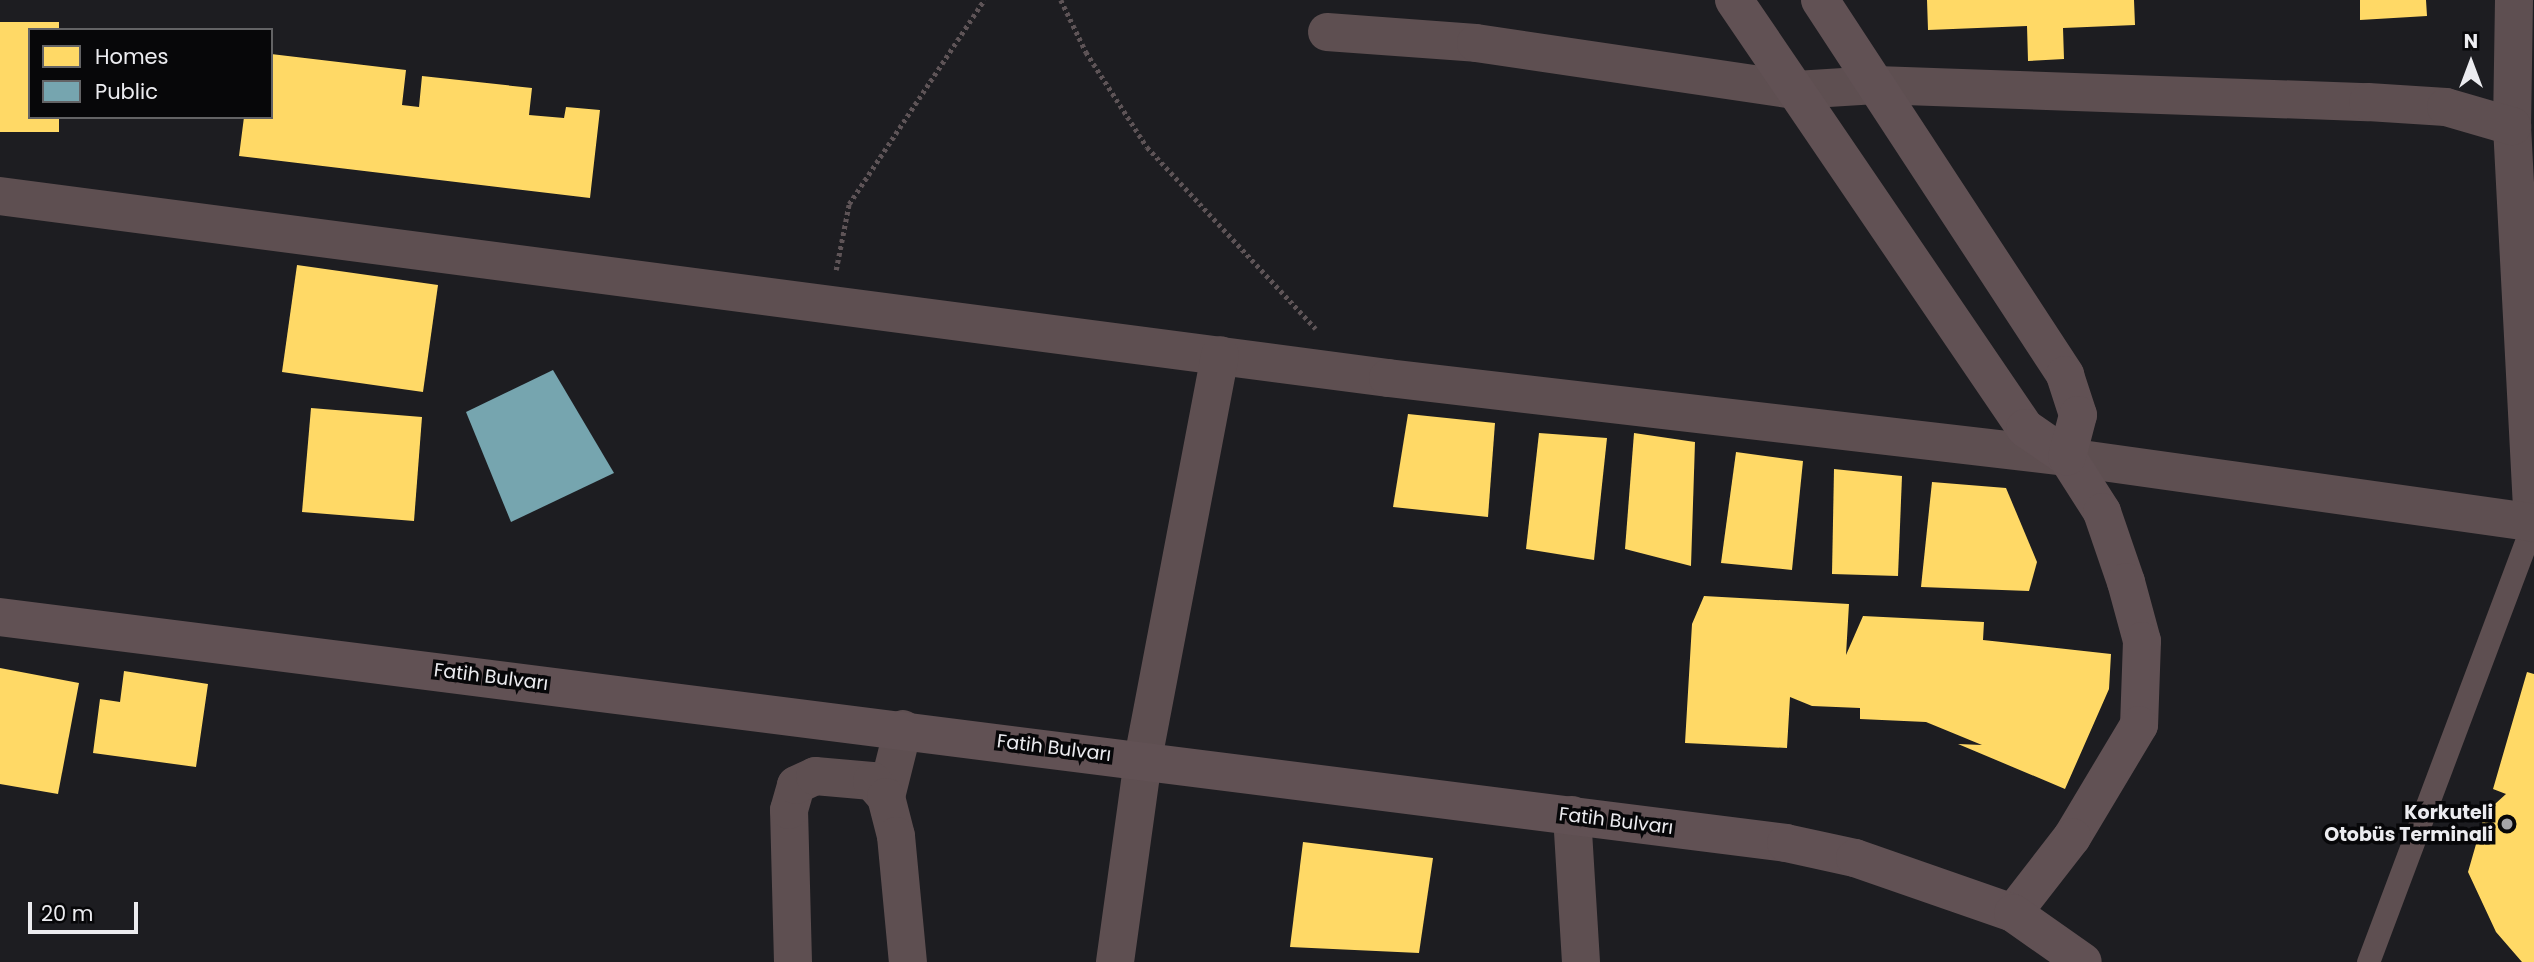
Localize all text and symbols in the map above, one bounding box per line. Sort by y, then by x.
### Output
legend [28,28,273,119]
north arrow [2436,28,2506,98]
text: N [2464,28,2478,55]
text: Homes [95,42,169,71]
text: Public [95,77,158,106]
street label: Fatih Bulvarı [433,659,549,695]
street label: Fatih Bulvarı [996,730,1112,766]
place label: Korkuteli Otobüs Terminali [2324,802,2493,846]
street label: Fatih Bulvarı [1558,803,1674,839]
marker: Korkuteli Otobüs Terminali [2499,816,2515,832]
scale bar [32,888,142,932]
text: 20 m [41,899,94,928]

